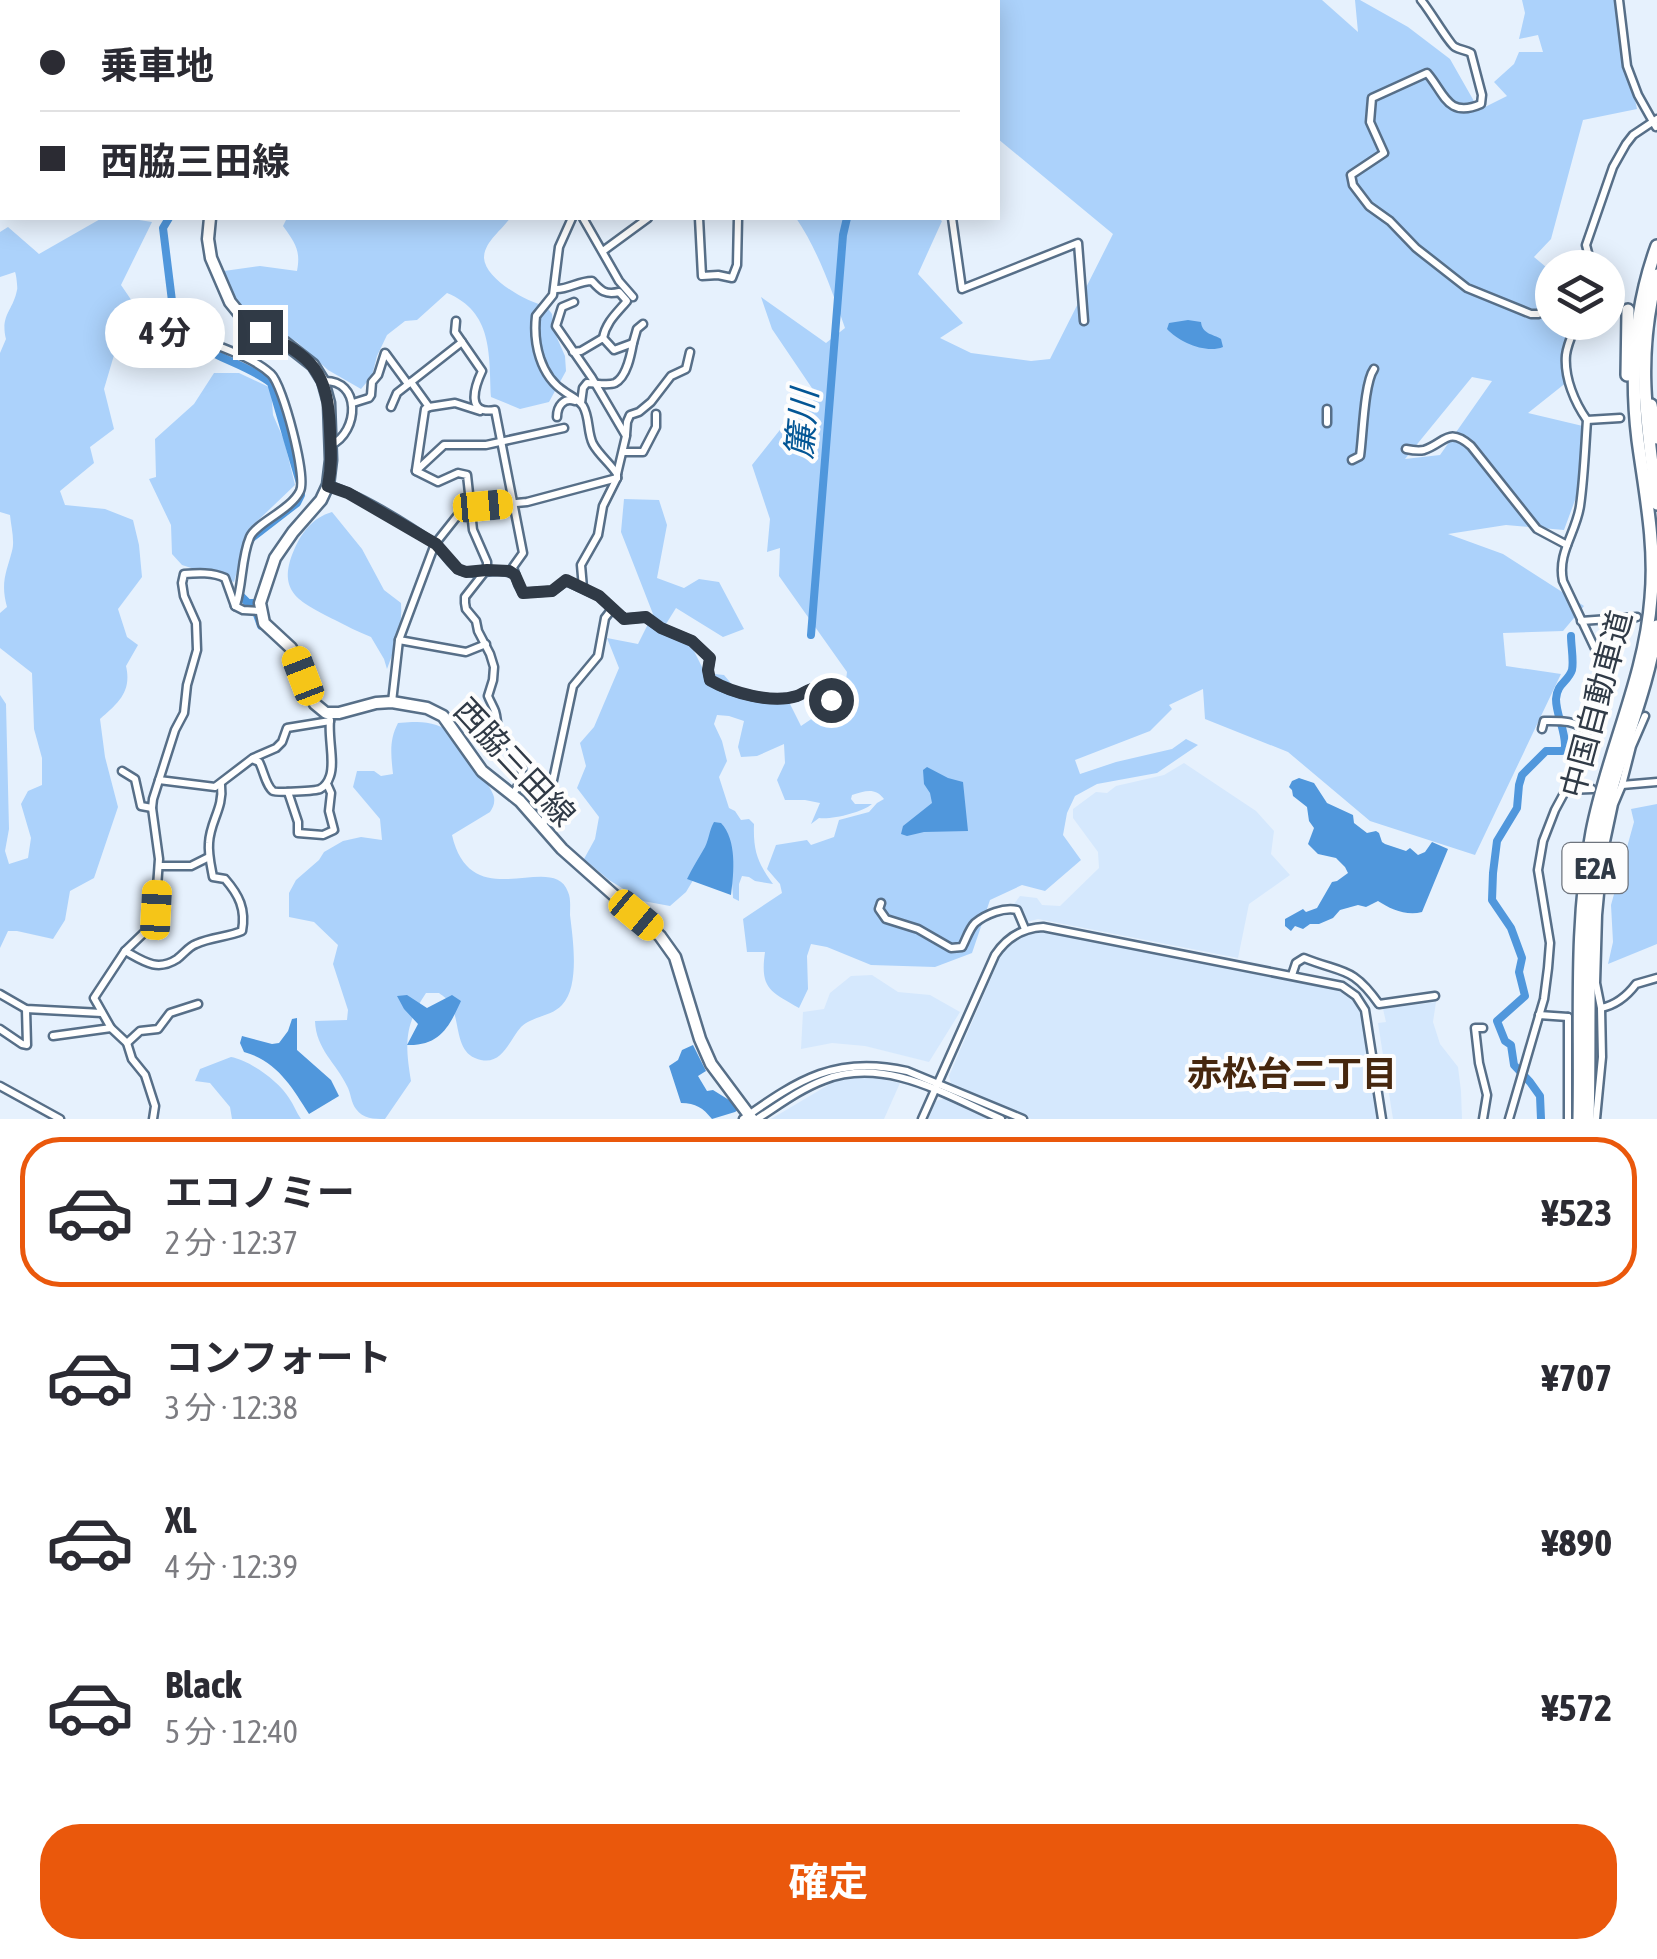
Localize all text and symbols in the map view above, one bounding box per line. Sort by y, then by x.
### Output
text: 乗車地 [100,44,214,87]
text: 西脇三田線 [100,140,290,183]
map controls [1535,250,1625,340]
button: layers [1535,250,1625,340]
callout: 4 分 [105,297,225,367]
route end [238,310,283,355]
text: 4 分 [139,314,191,351]
water label: 簾川 [778,383,824,461]
car [452,488,514,524]
street label: 中国自動車道 [1553,606,1639,802]
car [278,643,328,709]
route start [809,678,854,723]
street label: 西脇三田線 [447,691,583,833]
road number: E2A [1562,843,1628,893]
car [139,879,173,941]
car [603,884,669,946]
district label: 赤松台二丁目 [1187,1053,1397,1093]
icon: car [45,1167,135,1257]
text: エコノミー [165,1171,355,1214]
text: ¥523 [1542,1191,1612,1234]
text: 2 分 · 12:37 [165,1224,298,1261]
icon: car [45,1332,135,1422]
text: コンフォート [165,1336,392,1379]
text: ¥707 [1542,1356,1612,1399]
text: 3 分 · 12:38 [165,1389,298,1426]
icon: car [45,1497,135,1587]
text: XL [165,1498,197,1541]
text: ¥890 [1542,1521,1612,1564]
text: 4 分 · 12:39 [165,1548,298,1585]
icon: car [45,1662,135,1752]
text: Black [165,1663,242,1706]
text: ¥572 [1542,1686,1612,1729]
text: 5 分 · 12:40 [165,1713,298,1750]
button: 確定 [40,1824,1617,1939]

